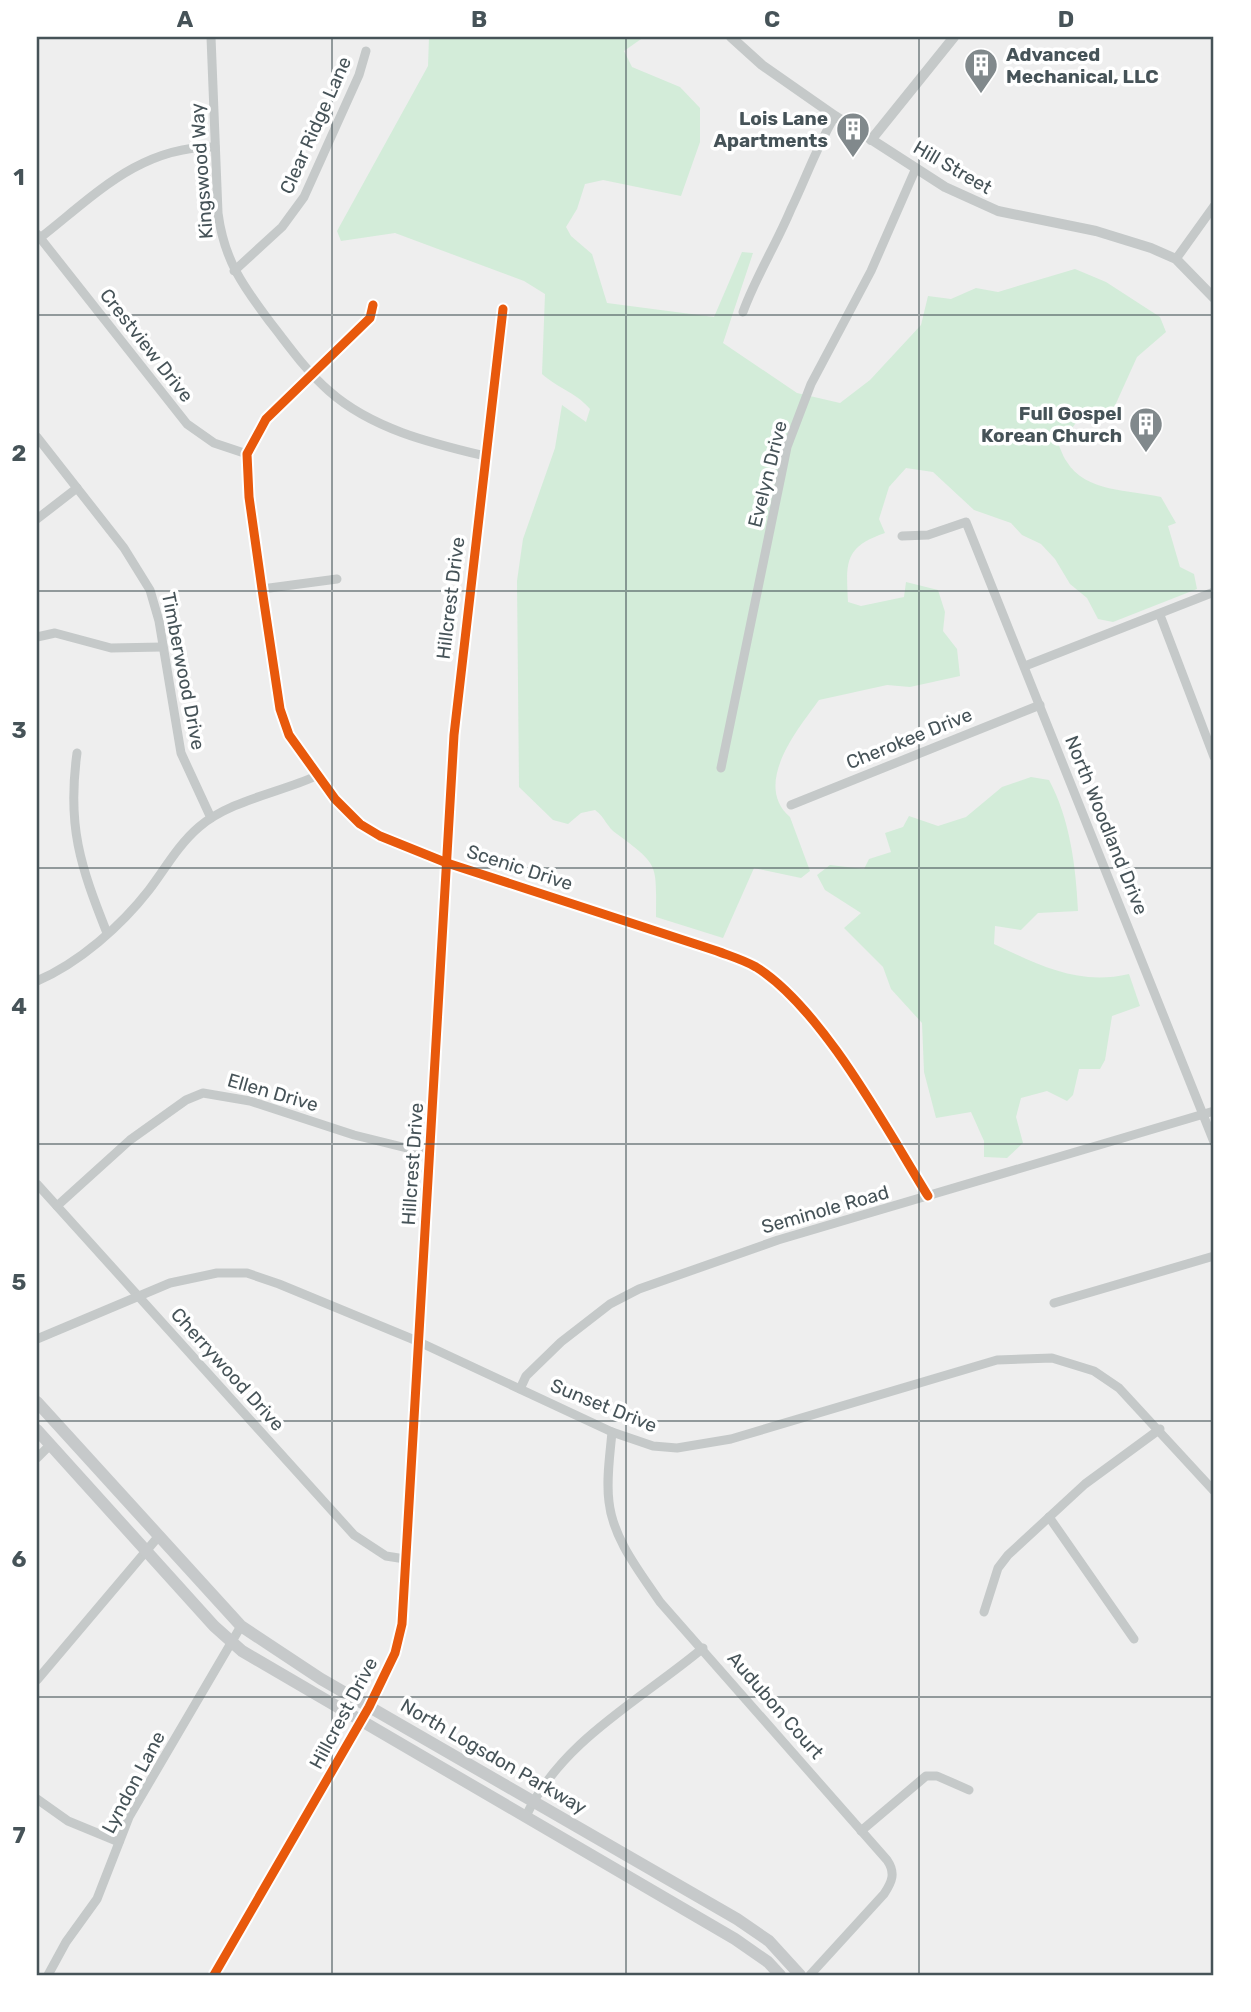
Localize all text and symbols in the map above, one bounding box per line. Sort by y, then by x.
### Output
text: A [177,5,194,33]
text: B [471,5,487,33]
text: C [764,5,780,33]
text: D [1058,5,1074,33]
place label: Advanced Mechanical, LLC [1006,43,1159,88]
building icon: Advanced Mechanical, LLC [962,46,1000,95]
street label: Clear Ridge Lane [275,53,356,198]
street label: Kingswood Way [185,102,218,240]
place label: Lois Lane Apartments [714,107,828,152]
building icon: Lois Lane Apartments [834,110,872,159]
street label: Hill Street [909,136,997,199]
text: 1 [13,163,25,191]
street label: Crestview Drive [95,284,198,407]
place label: Full Gospel Korean Church [981,402,1122,447]
building icon: Full Gospel Korean Church [1127,405,1165,454]
street label: Evelyn Drive [743,418,792,530]
text: 2 [12,439,26,467]
street label: Hillcrest Drive [432,536,469,661]
street label: Timberwood Drive [157,590,210,752]
street label: Cherokee Drive [843,703,976,774]
text: 3 [11,716,27,744]
street label: North Woodland Drive [1060,732,1153,918]
street label: Scenic Drive [464,840,576,895]
text: 4 [11,992,27,1020]
street label: Ellen Drive [225,1069,321,1116]
street label: Hillcrest Drive [397,1102,428,1226]
street label: Seminole Road [759,1180,891,1239]
text: 5 [12,1268,27,1296]
street label: Cherrywood Drive [166,1303,289,1436]
street label: Sunset Drive [547,1374,660,1437]
text: 6 [12,1545,27,1573]
street label: Audubon Court [723,1647,829,1764]
street label: Hillcrest Drive [304,1654,382,1773]
street label: North Logsdon Parkway [397,1694,591,1819]
street label: Lyndon Lane [97,1727,170,1837]
text: 7 [12,1821,26,1849]

